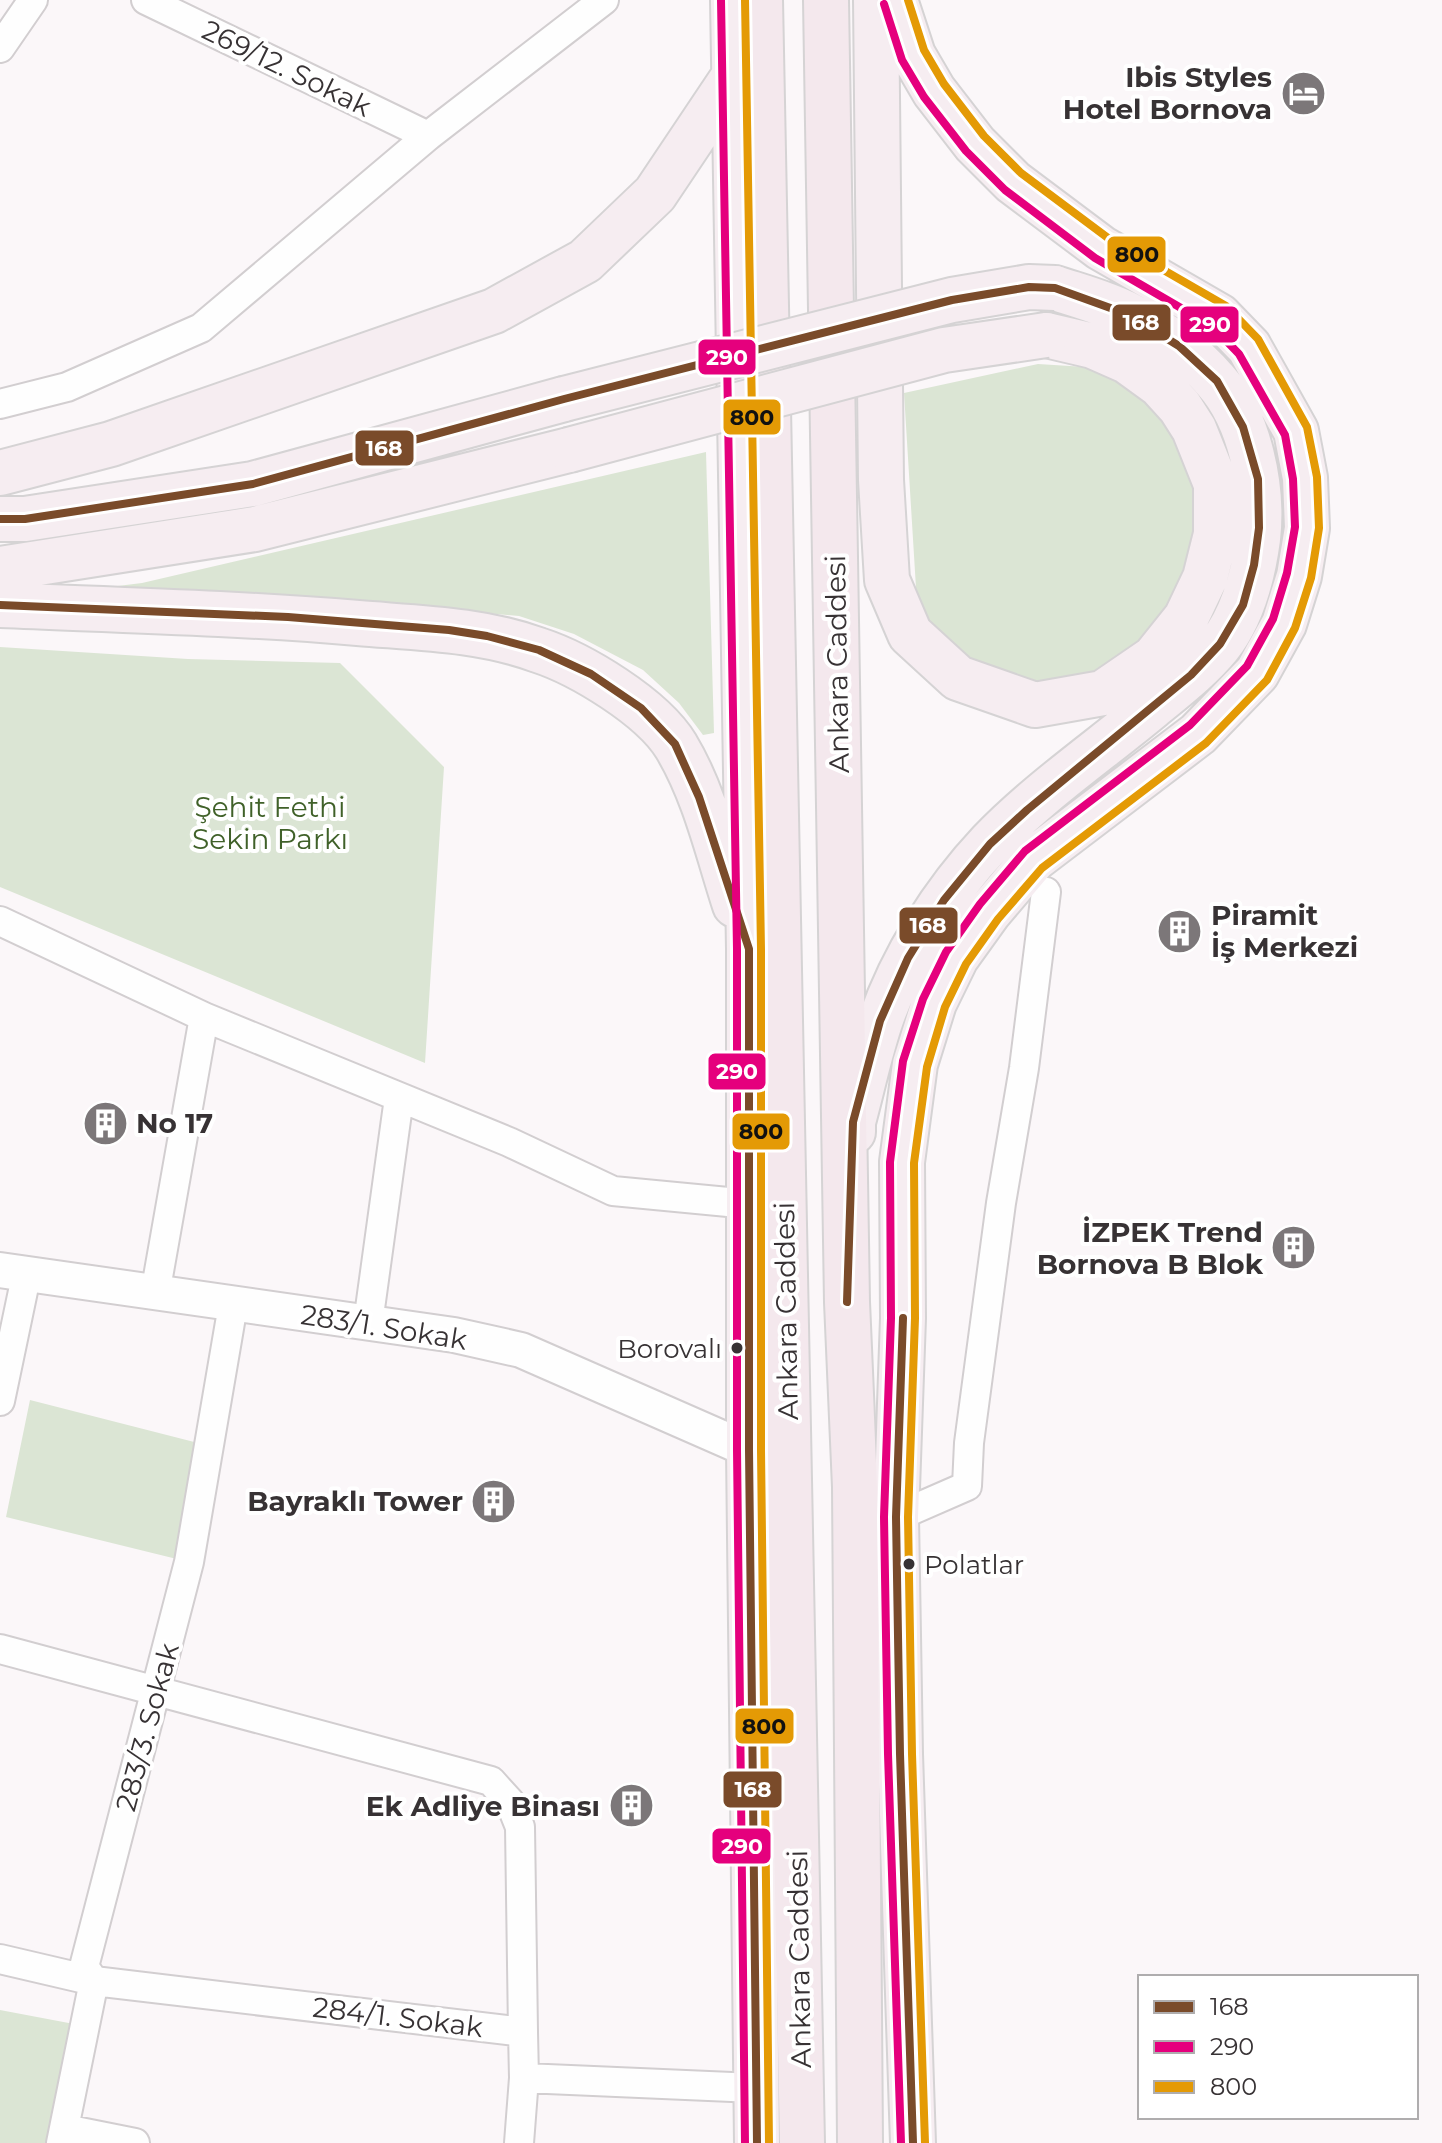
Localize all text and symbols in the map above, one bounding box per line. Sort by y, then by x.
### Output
street label: 269/12. Sokak [197,12,377,124]
place label: Ibis Styles Hotel Bornova [1063,60,1272,126]
hotel icon: Ibis Styles Hotel Bornova [1279,69,1327,117]
line badge: 800 [1106,235,1167,274]
text: 800 [1115,241,1159,268]
line badge: 168 [1111,303,1172,342]
line badge: 290 [1179,305,1240,344]
text: 168 [1122,309,1160,336]
text: 290 [1189,311,1231,338]
line badge: 290 [697,338,757,376]
text: 290 [706,344,748,371]
line badge: 800 [722,398,782,436]
text: 800 [730,404,774,431]
line badge: 168 [354,429,415,467]
text: 168 [365,435,403,462]
street label: Ankara Caddesi [818,555,856,773]
park label: Şehit Fethi Sekin Parkı [192,790,348,856]
place label: Piramit İş Merkezi [1211,898,1358,964]
line badge: 168 [898,906,959,945]
building icon: Piramit İş Merkezi [1156,907,1204,955]
text: 168 [909,912,947,939]
line badge: 290 [707,1052,767,1091]
text: 290 [716,1058,758,1085]
building icon: No 17 [81,1099,129,1147]
place label: No 17 [136,1106,213,1140]
line badge: 800 [731,1112,791,1151]
text: 800 [739,1118,783,1145]
street label: Ankara Caddesi [767,1202,805,1420]
place label: İZPEK Trend Bornova B Blok [1037,1215,1264,1281]
building icon: İZPEK Trend Bornova B Blok [1270,1224,1318,1272]
street label: 283/1. Sokak [299,1297,470,1357]
place label: Borovalı [617,1333,722,1365]
marker: Borovalı [729,1340,745,1356]
building icon: Bayraklı Tower [470,1477,518,1525]
place label: Bayraklı Tower [247,1484,463,1518]
place label: Polatlar [924,1549,1024,1581]
marker: Polatlar [901,1556,917,1572]
street label: 283/3. Sokak [108,1639,186,1815]
line badge: 800 [734,1707,795,1745]
text: 800 [742,1713,786,1740]
line badge: 168 [722,1770,783,1809]
text: 168 [734,1776,772,1803]
building icon: Ek Adliye Binası [607,1782,655,1830]
place label: Ek Adliye Binası [366,1789,600,1823]
line badge: 290 [711,1827,772,1865]
text: 290 [721,1833,763,1860]
street label: Ankara Caddesi [780,1850,818,2068]
legend [1138,1975,1418,2119]
street label: 284/1. Sokak [311,1990,485,2044]
text: 168 [1210,1992,1249,2021]
text: 290 [1210,2032,1254,2061]
text: 800 [1210,2072,1257,2101]

